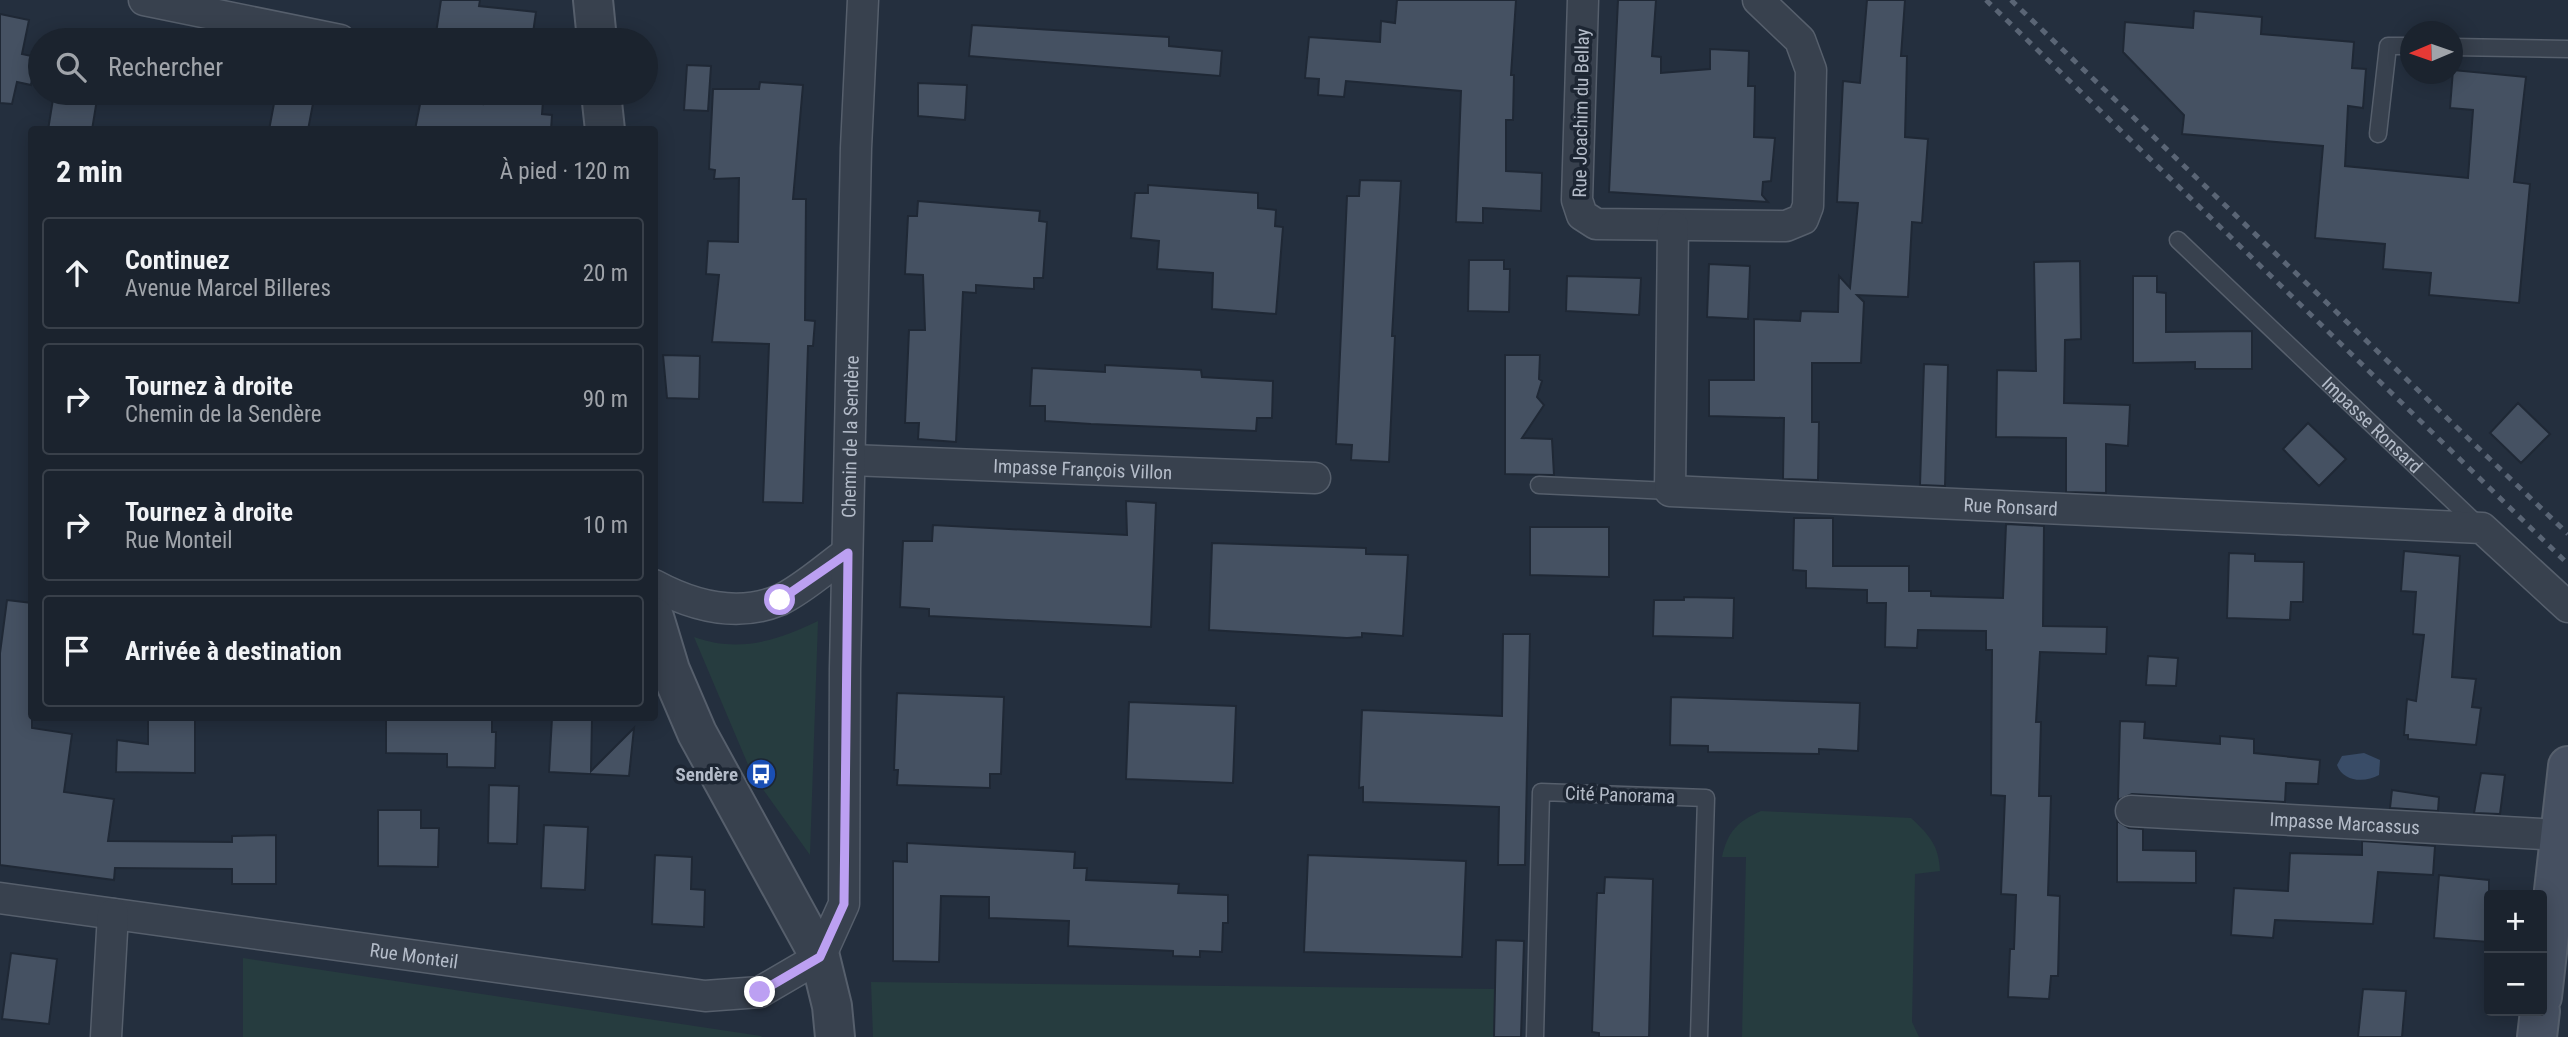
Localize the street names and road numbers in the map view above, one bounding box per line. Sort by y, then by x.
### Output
street label: Rue Joachim du Bellay [1568,28,1594,198]
street label: Chemin de la Sendère [837,355,863,518]
street label: Impasse Ronsard [2317,372,2427,478]
street label: Impasse François Villon [993,454,1173,484]
street label: Rue Ronsard [1963,493,2058,520]
street label: Cité Panorama [1565,782,1675,808]
street label: Impasse Marcassus [2269,807,2420,839]
street label: Rue Monteil [368,938,460,973]

